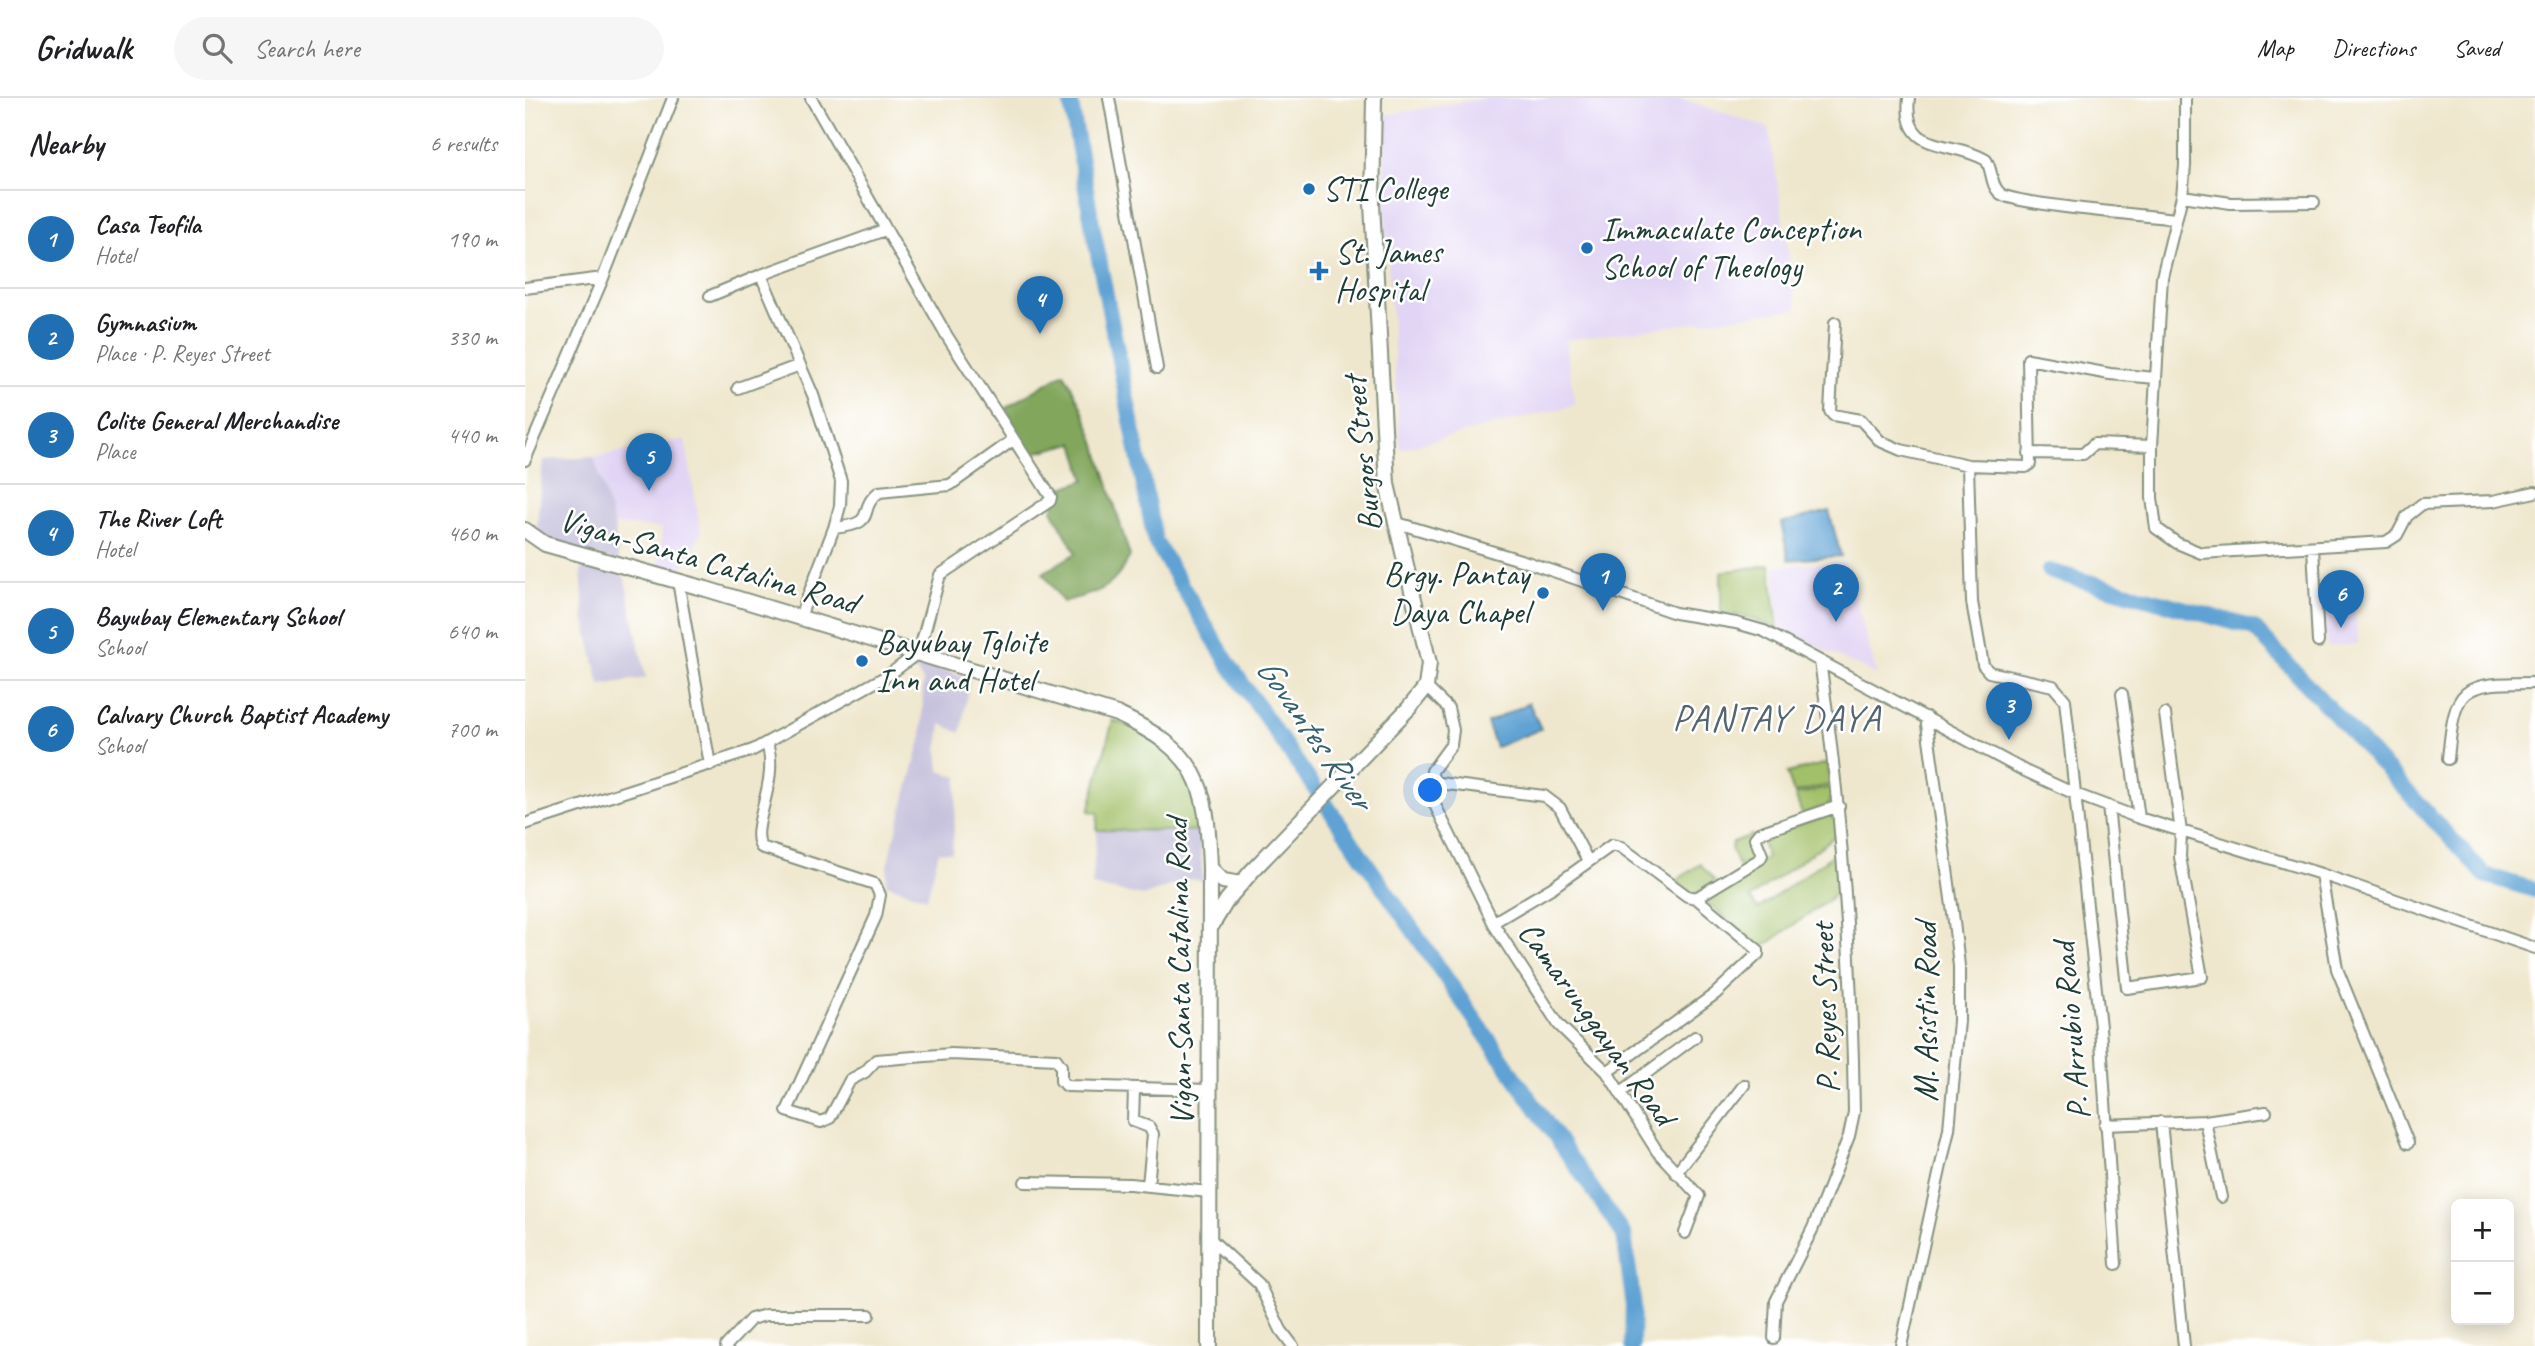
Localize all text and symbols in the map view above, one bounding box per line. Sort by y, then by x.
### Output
search box [174,17,664,80]
text: Gridwalk [35,27,132,69]
icon: search [198,29,236,67]
text: Search here [254,32,360,65]
text: Map [2257,33,2294,63]
text: Directions [2332,33,2415,63]
text: Saved [2453,33,2500,63]
text: Nearby [28,125,104,163]
text: 6 results [430,129,497,158]
place label: STI College [1323,168,1450,210]
marker: STI College [1301,181,1317,197]
text: Casa Teofila [95,208,201,241]
place label: Immaculate Conception School of Theology [1601,208,1862,288]
text: 1 [46,225,56,254]
text: 190 m [448,225,497,254]
place label: St. James Hospital [1335,231,1445,311]
marker: Immaculate Conception School of Theology [1579,240,1595,256]
text: Hotel [95,241,135,270]
marker: St. James Hospital [1309,261,1329,281]
pin: 4 [1017,276,1063,334]
text: Gymnasium [95,306,196,339]
text: 2 [46,323,56,352]
text: 330 m [448,323,497,352]
text: Place · P. Reyes Street [95,339,270,368]
street label: Burgos Street [1333,370,1391,534]
text: Colite General Merchandise [95,404,338,437]
text: 3 [46,421,56,450]
text: 440 m [448,421,497,450]
pin: 5 [626,433,672,491]
text: Place [95,437,135,466]
street label: Vigan-Santa Catalina Road [555,498,868,625]
text: The River Loft [95,502,221,535]
text: 4 [46,519,56,548]
text: 460 m [448,519,497,548]
text: Hotel [95,535,135,564]
place label: Brgy. Pantay Daya Chapel [1384,553,1534,633]
pin: 1 [1580,553,1626,611]
pin: 2 [1813,564,1859,622]
pin: 6 [2318,570,2364,628]
marker: Brgy. Pantay Daya Chapel [1535,585,1551,601]
text: Bayubay Elementary School [95,600,341,633]
text: 5 [46,617,56,646]
text: 640 m [448,617,497,646]
place label: Bayubay Tgloite Inn and Hotel [876,621,1049,701]
text: School [95,633,144,662]
water label: Govantes River [1246,648,1387,822]
marker: Bayubay Tgloite Inn and Hotel [854,653,870,669]
pin: 3 [1986,682,2032,740]
district label: PANTAY DAYA [1672,694,1882,741]
text: Calvary Church Baptist Academy [95,698,388,731]
text: 6 [46,715,56,744]
text: 700 m [448,715,497,744]
text: School [95,731,144,760]
your location [1413,773,1447,807]
street label: Vigan-Santa Catalina Road [1155,813,1203,1126]
street label: Camarunggayan Road [1509,913,1688,1137]
street label: M. Asistin Road [1905,917,1947,1102]
street label: P. Reyes Street [1801,919,1849,1094]
street label: P. Arrubio Road [2042,936,2100,1121]
map controls [2451,1199,2514,1325]
button: + [2451,1199,2514,1262]
button: − [2451,1262,2514,1325]

